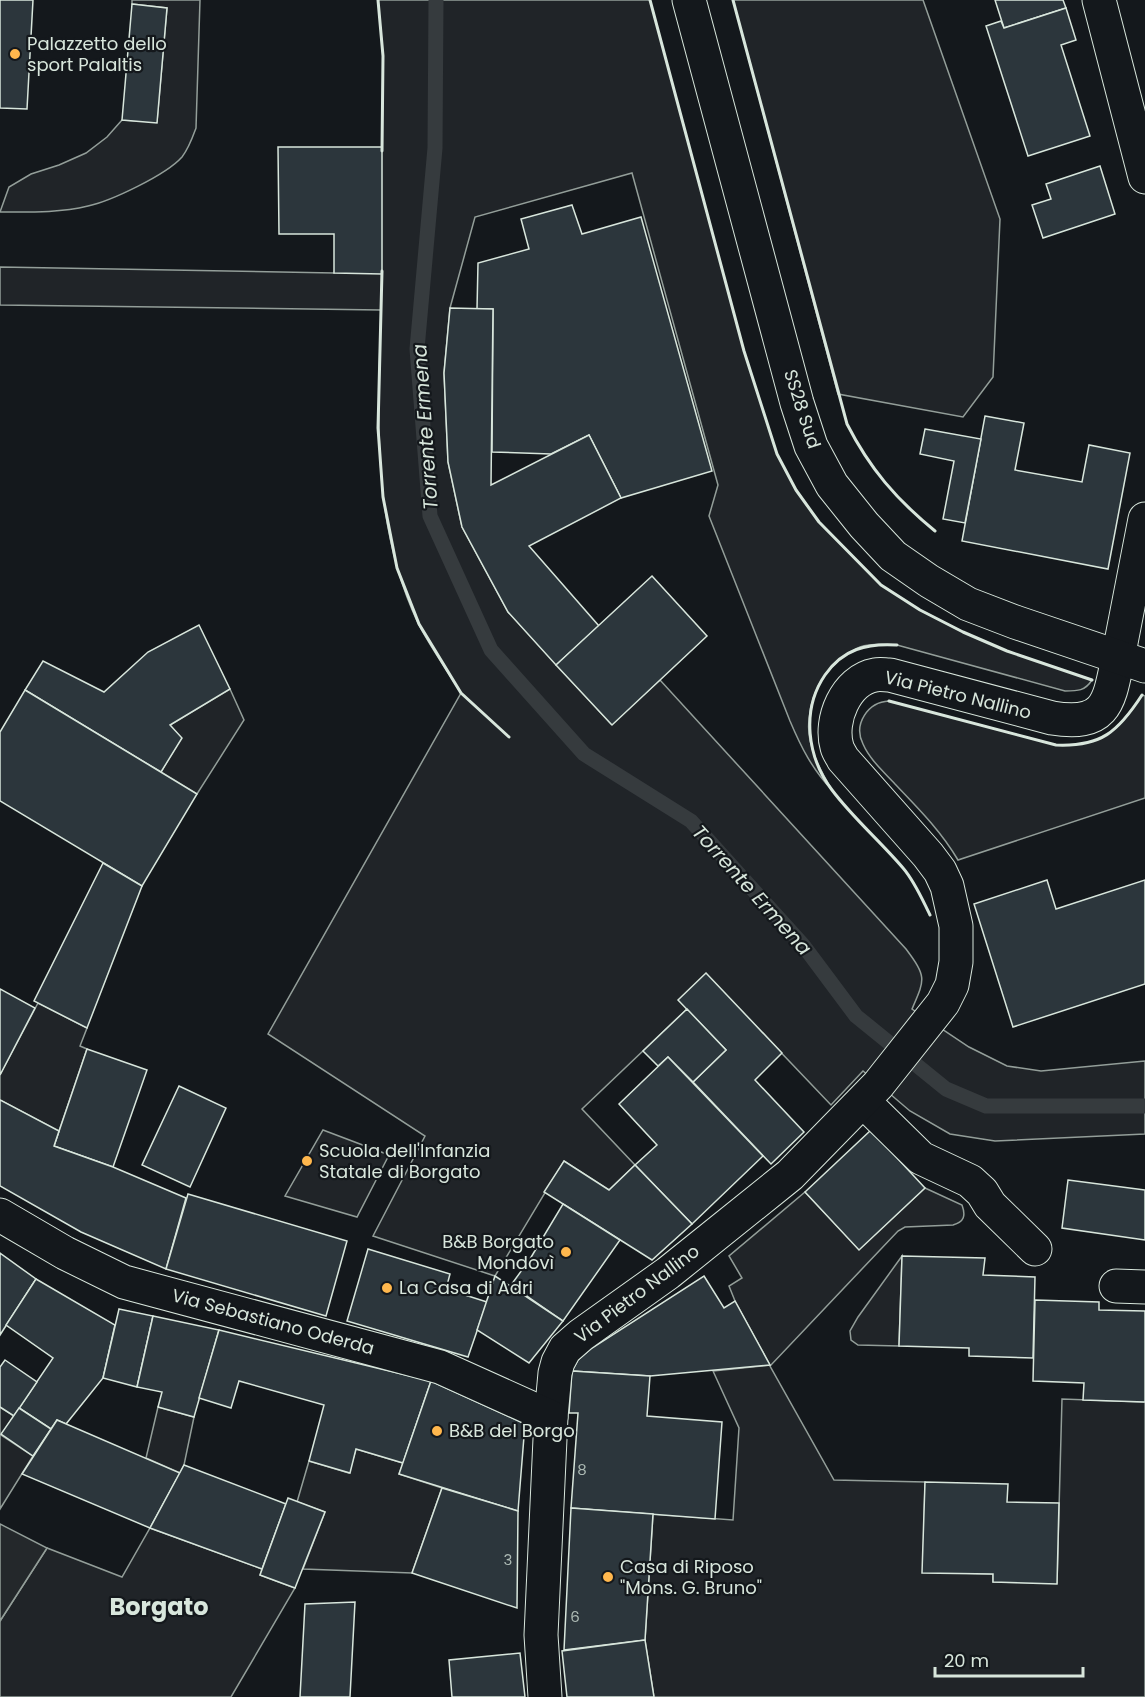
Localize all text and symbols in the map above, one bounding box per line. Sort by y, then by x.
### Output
place label: Palazzetto dello sport PalaItis [27,31,167,77]
marker: Palazzetto dello sport PalaItis [8,47,22,61]
water label: Torrente Ermena [405,343,445,511]
street label: SS28 Sud [778,366,827,452]
street label: Via Pietro Nallino [882,664,1034,725]
water label: Torrente Ermena [686,819,818,961]
place label: Scuola dell'Infanzia Statale di Borgato [319,1138,490,1184]
marker: Scuola dell'Infanzia Statale di Borgato [300,1154,314,1168]
place label: B&B Borgato Mondovì [442,1229,554,1275]
street label: Via Pietro Nallino [569,1238,704,1349]
marker: B&B Borgato Mondovì [559,1245,573,1259]
place label: La Casa di Adri [399,1275,533,1300]
marker: La Casa di Adri [380,1281,394,1295]
street label: Via Sebastiano Oderda [169,1282,377,1361]
place label: B&B del Borgo [449,1418,575,1443]
marker: B&B del Borgo [430,1424,444,1438]
house number: 8 [577,1459,587,1480]
house number: 3 [504,1549,512,1570]
place label: Casa di Riposo "Mons. G. Bruno" [620,1554,762,1600]
marker: Casa di Riposo "Mons. G. Bruno" [601,1570,615,1584]
district label: Borgato [110,1590,209,1623]
house number: 6 [570,1606,580,1627]
scale bar [935,1640,1084,1678]
text: 20 m [944,1648,989,1673]

